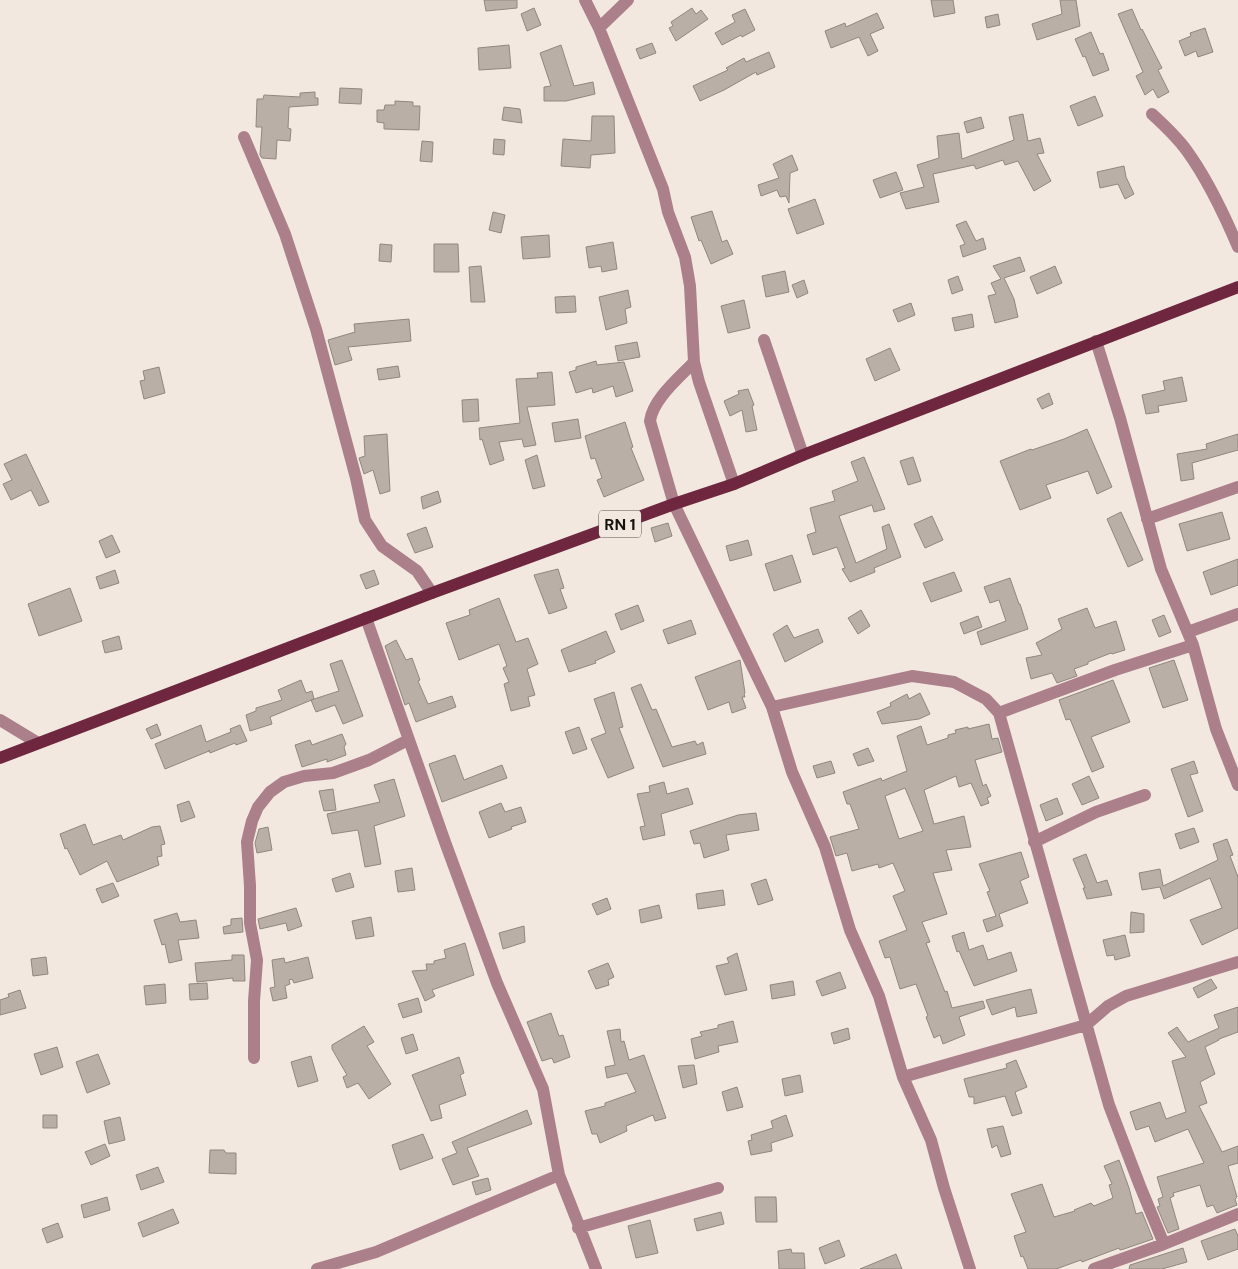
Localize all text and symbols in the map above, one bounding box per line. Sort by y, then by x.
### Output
road number: RN 1 [599,510,641,538]

